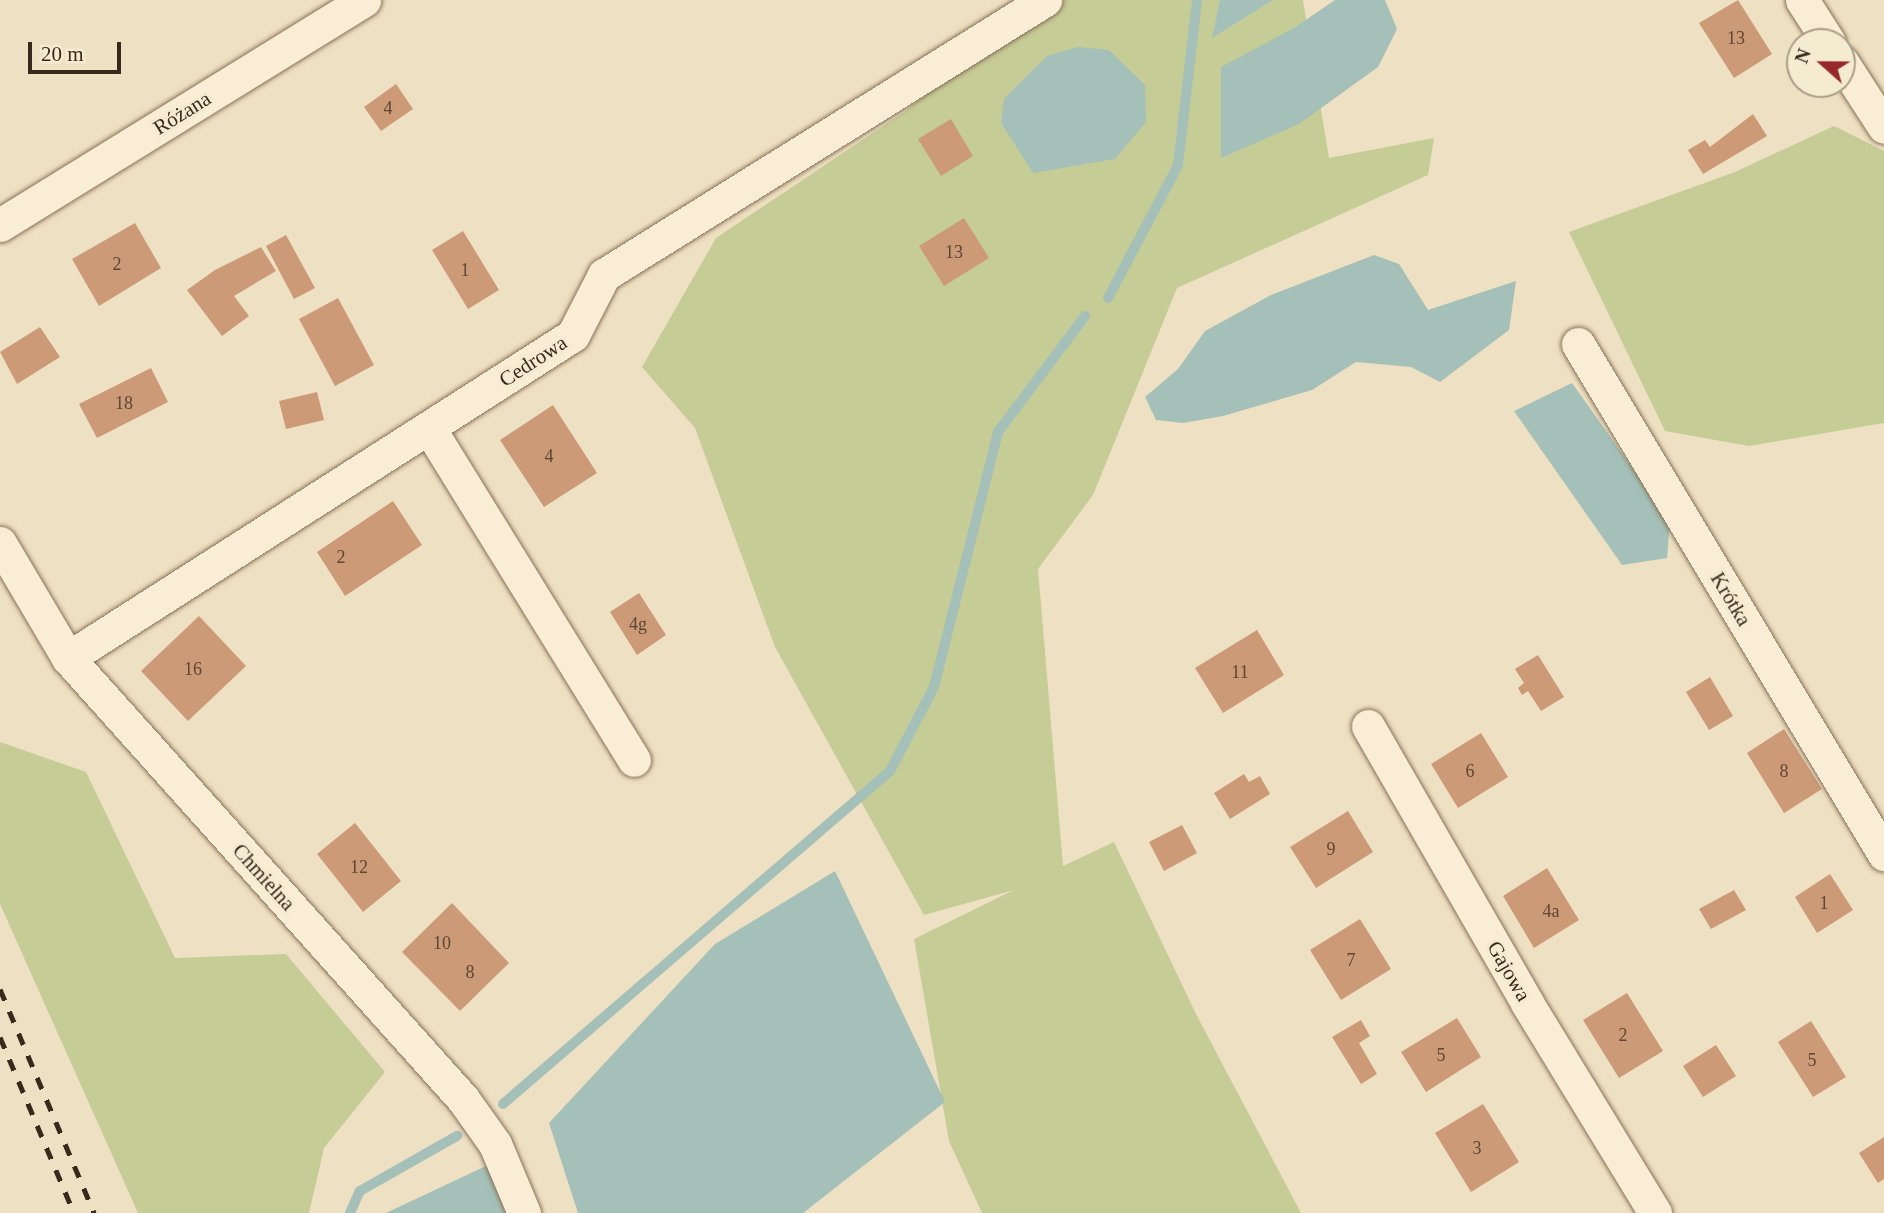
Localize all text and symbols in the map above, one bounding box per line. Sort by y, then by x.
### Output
house number: 13 [1727,27,1745,49]
scale bar [32,28,124,72]
north arrow [1786,28,1856,98]
text: 20 m [41,42,84,66]
text: N [1791,46,1815,66]
street label: Różana [149,86,215,140]
house number: 4 [384,97,393,119]
house number: 13 [945,241,963,263]
house number: 2 [113,253,122,275]
house number: 1 [461,259,470,281]
street label: Cedrowa [494,330,572,392]
house number: 18 [115,392,133,414]
house number: 4 [544,445,554,467]
house number: 2 [336,546,346,568]
street label: Krótka [1705,568,1757,630]
house number: 4g [629,613,647,635]
house number: 16 [184,658,202,680]
house number: 11 [1231,661,1249,683]
house number: 6 [1466,760,1474,782]
house number: 8 [1780,760,1788,782]
street label: Chmielna [227,838,301,916]
house number: 9 [1326,838,1336,860]
house number: 12 [350,856,368,878]
house number: 1 [1819,892,1828,914]
house number: 4a [1543,900,1559,922]
house number: 10 [433,932,451,954]
street label: Gajowa [1482,936,1536,1006]
house number: 7 [1346,949,1356,971]
house number: 8 [466,961,474,983]
house number: 2 [1618,1024,1628,1046]
house number: 5 [1436,1044,1446,1066]
house number: 5 [1807,1049,1816,1071]
house number: 3 [1472,1137,1482,1159]

